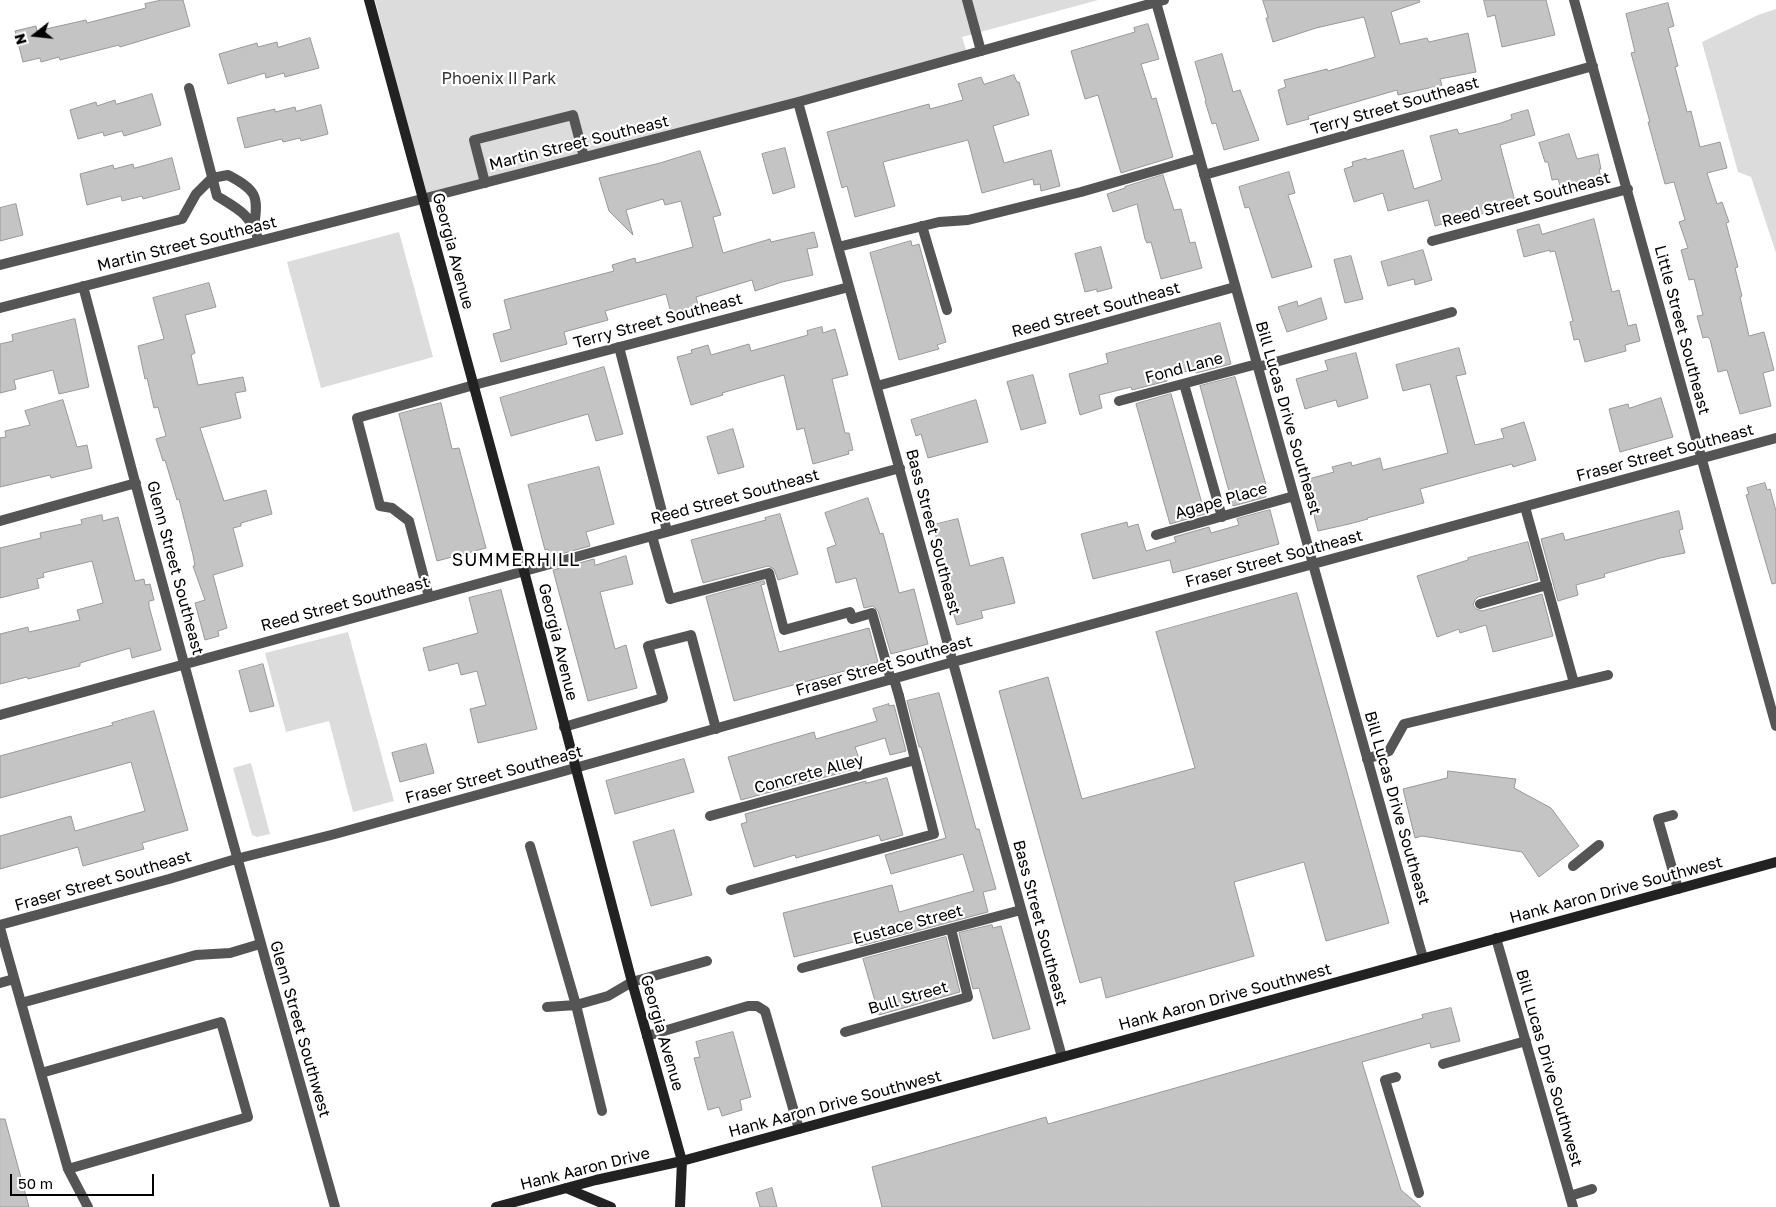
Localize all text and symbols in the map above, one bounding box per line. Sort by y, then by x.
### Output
north arrow [10,10,60,60]
text: N [10,32,30,47]
park label: Phoenix II Park [442,69,556,89]
street label: Terry Street Southeast [1309,73,1481,139]
street label: Martin Street Southeast [487,111,671,175]
street label: Reed Street Southeast [1440,168,1612,232]
street label: Georgia Avenue [428,191,478,311]
street label: Martin Street Southeast [95,212,279,276]
street label: Little Street Southeast [1650,243,1714,417]
street label: Reed Street Southeast [1010,278,1182,342]
street label: Terry Street Southeast [571,289,745,353]
street label: Bill Lucas Drive Southeast [1251,319,1325,517]
street label: Fond Lane [1143,348,1225,388]
street label: Fraser Street Southeast [1574,420,1756,486]
street label: Bass Street Southeast [902,447,964,617]
street label: Reed Street Southeast [649,465,821,529]
street label: Glenn Street Southeast [142,479,208,657]
street label: Agape Place [1173,479,1269,523]
street label: Fraser Street Southeast [1183,526,1365,592]
district label: SUMMERHILL [450,549,582,571]
street label: Reed Street Southeast [259,572,431,636]
street label: Georgia Avenue [534,582,582,702]
street label: Fraser Street Southeast [793,632,975,700]
street label: Bill Lucas Drive Southeast [1360,709,1434,907]
street label: Fraser Street Southeast [403,742,585,808]
street label: Concrete Alley [752,750,866,798]
street label: Bass Street Southeast [1009,838,1071,1008]
street label: Fraser Street Southeast [12,847,194,915]
street label: Hank Aaron Drive Southwest [1507,852,1725,928]
street label: Eustace Street [851,901,965,949]
street label: Glenn Street Southwest [266,938,334,1120]
street label: Hank Aaron Drive Southwest [1116,959,1334,1035]
street label: Bill Lucas Drive Southwest [1512,967,1586,1169]
street label: Georgia Avenue [636,973,688,1093]
street label: Bull Street [866,977,950,1019]
street label: Hank Aaron Drive Southwest [726,1066,944,1142]
street label: Hank Aaron Drive [518,1144,652,1194]
scale bar [12,1164,156,1196]
text: 50 m [18,1174,53,1192]

